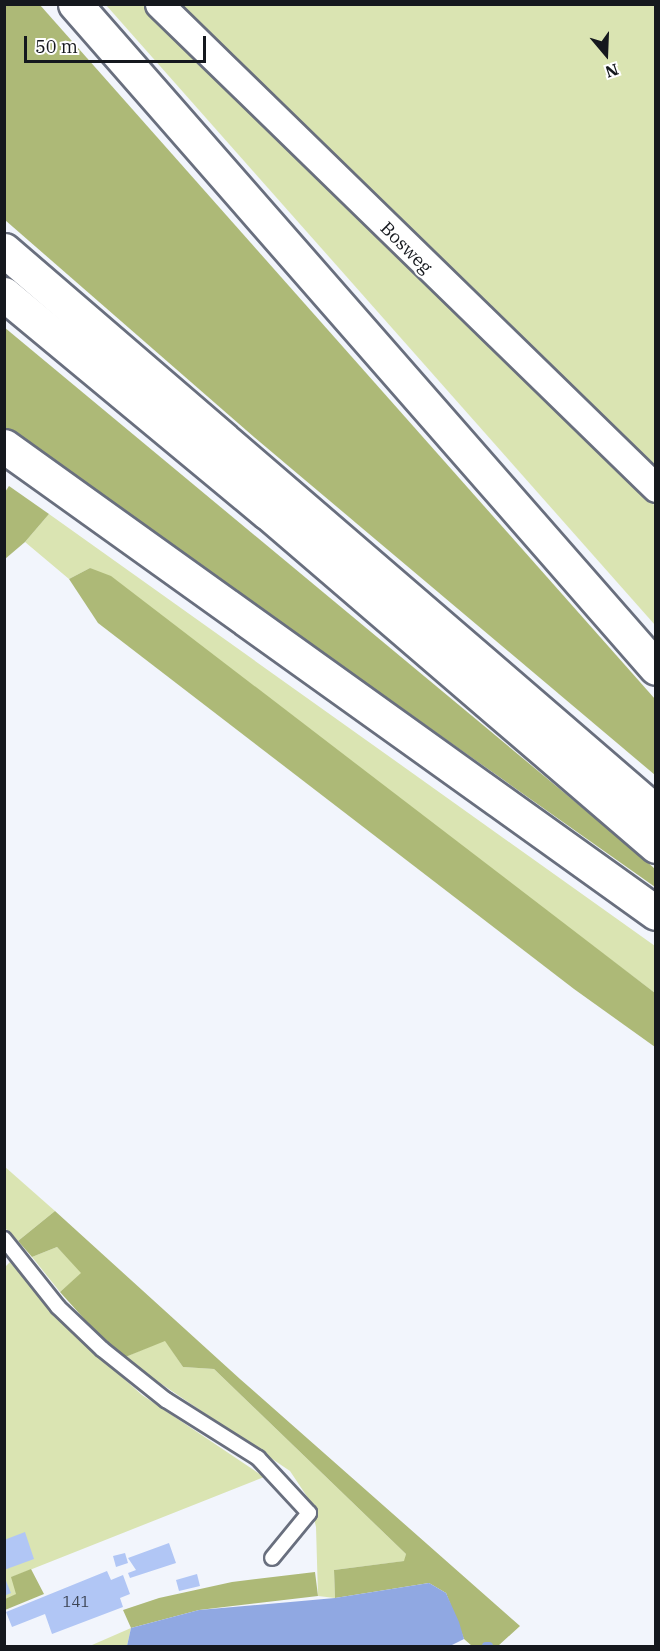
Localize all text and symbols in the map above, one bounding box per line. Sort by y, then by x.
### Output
scale bar [27,24,208,62]
north arrow [576,24,636,84]
text: 50 m [35,35,78,58]
text: N [603,60,621,83]
street label: Bosweg [376,218,436,278]
house number: 141 [63,1593,89,1611]

